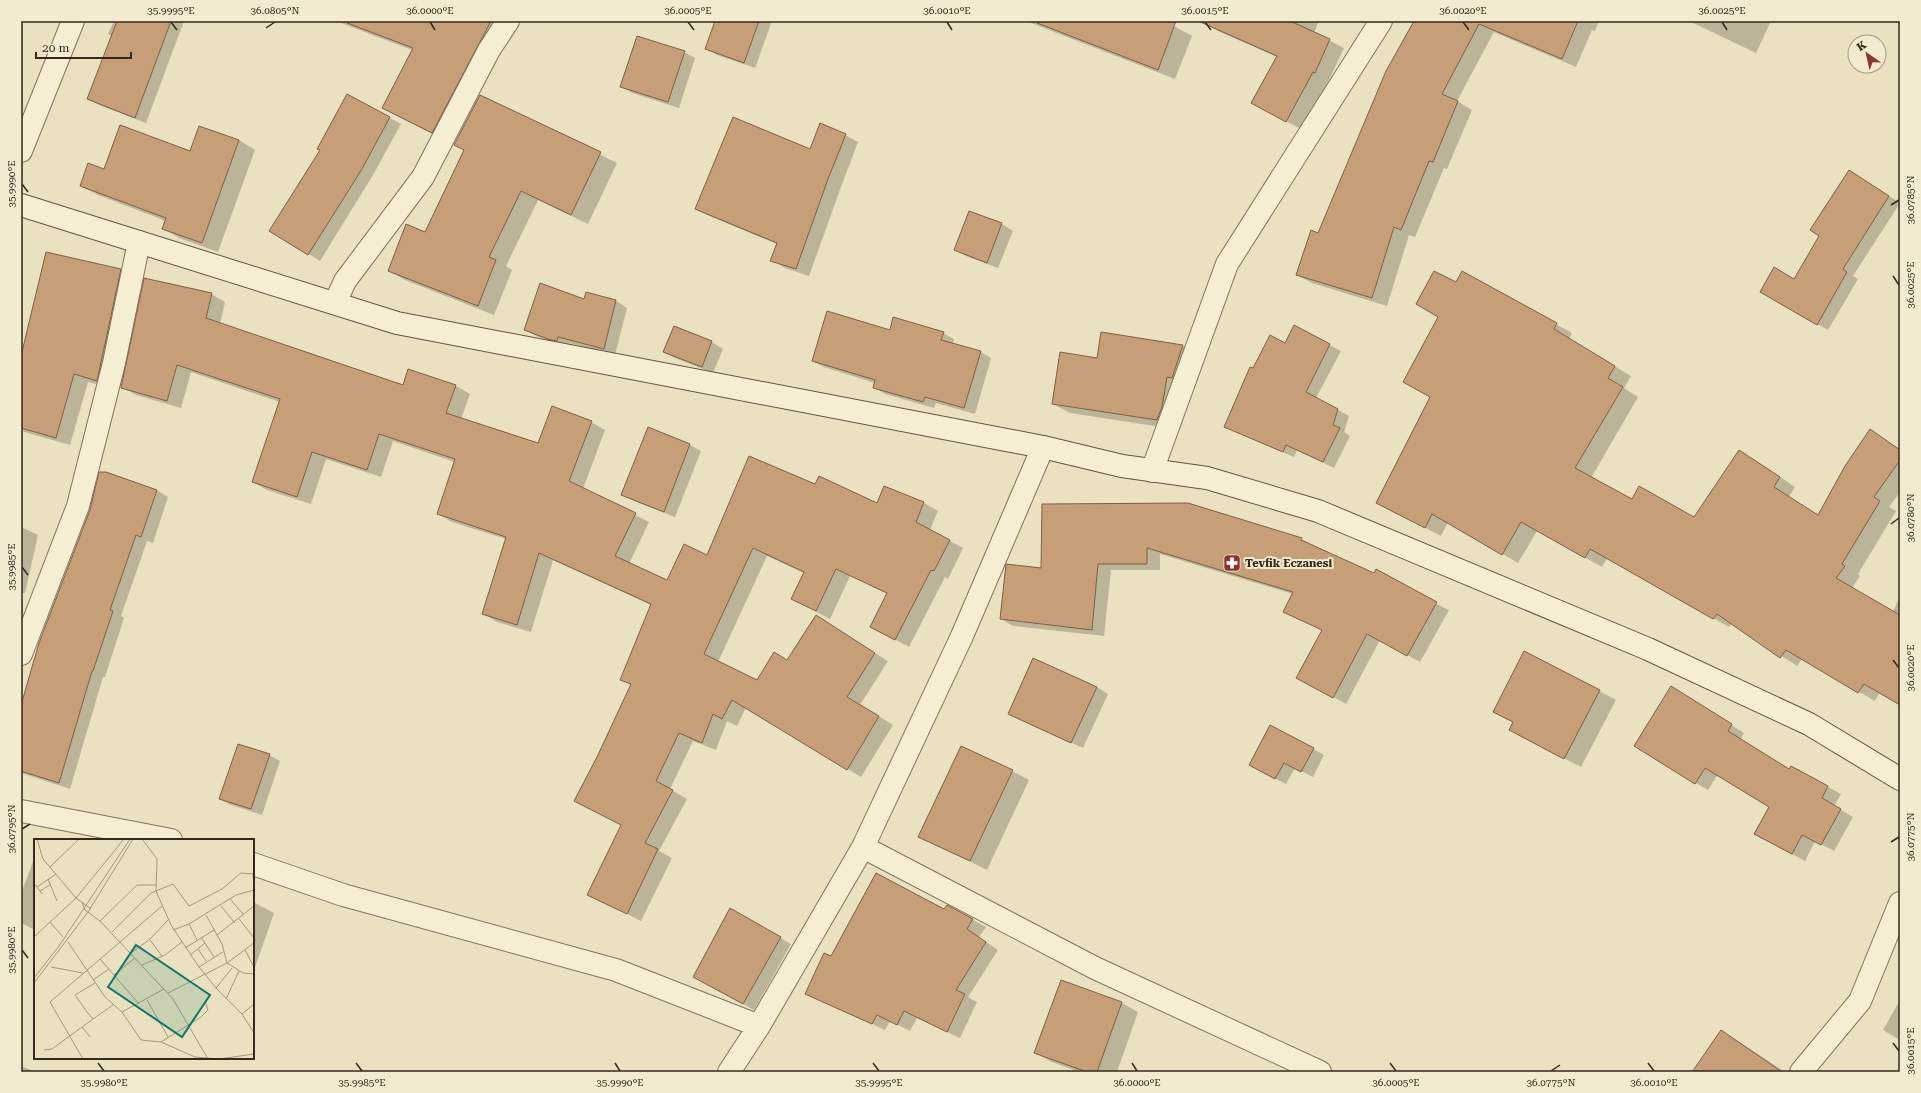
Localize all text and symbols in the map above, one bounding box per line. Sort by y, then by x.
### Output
text: 35.9995°E [147,5,195,16]
text: 36.0805°N [250,5,300,16]
text: 36.0000°E [406,5,454,16]
text: 36.0005°E [664,5,712,16]
text: 36.0010°E [923,5,971,16]
text: 36.0015°E [1181,5,1229,16]
text: 36.0020°E [1439,5,1487,16]
text: 36.0025°E [1698,5,1746,16]
scale bar [36,34,131,60]
north arrow [1847,34,1887,74]
text: K [1854,38,1869,54]
text: 20 m [42,41,69,55]
text: 35.9990°E [6,160,17,208]
text: 36.0785°N [1905,175,1916,225]
text: 36.0025°E [1905,261,1916,309]
text: 36.0780°N [1905,493,1916,543]
text: 35.9985°E [6,543,17,591]
pharmacy icon: Tevfik Eczanesi [1222,553,1242,573]
place label: Tevfik Eczanesi [1245,557,1332,570]
text: 36.0020°E [1905,644,1916,692]
text: 36.0795°N [6,804,17,854]
text: 36.0775°N [1905,812,1916,862]
inset map [34,839,254,1059]
text: 35.9980°E [6,926,17,974]
text: 36.0015°E [1905,1027,1916,1075]
text: 35.9980°E [80,1077,128,1088]
text: 35.9985°E [338,1077,386,1088]
text: 35.9990°E [596,1077,644,1088]
text: 35.9995°E [855,1077,903,1088]
text: 36.0000°E [1113,1077,1161,1088]
text: 36.0005°E [1372,1077,1420,1088]
text: 36.0775°N [1526,1077,1576,1088]
text: 36.0010°E [1630,1077,1678,1088]

